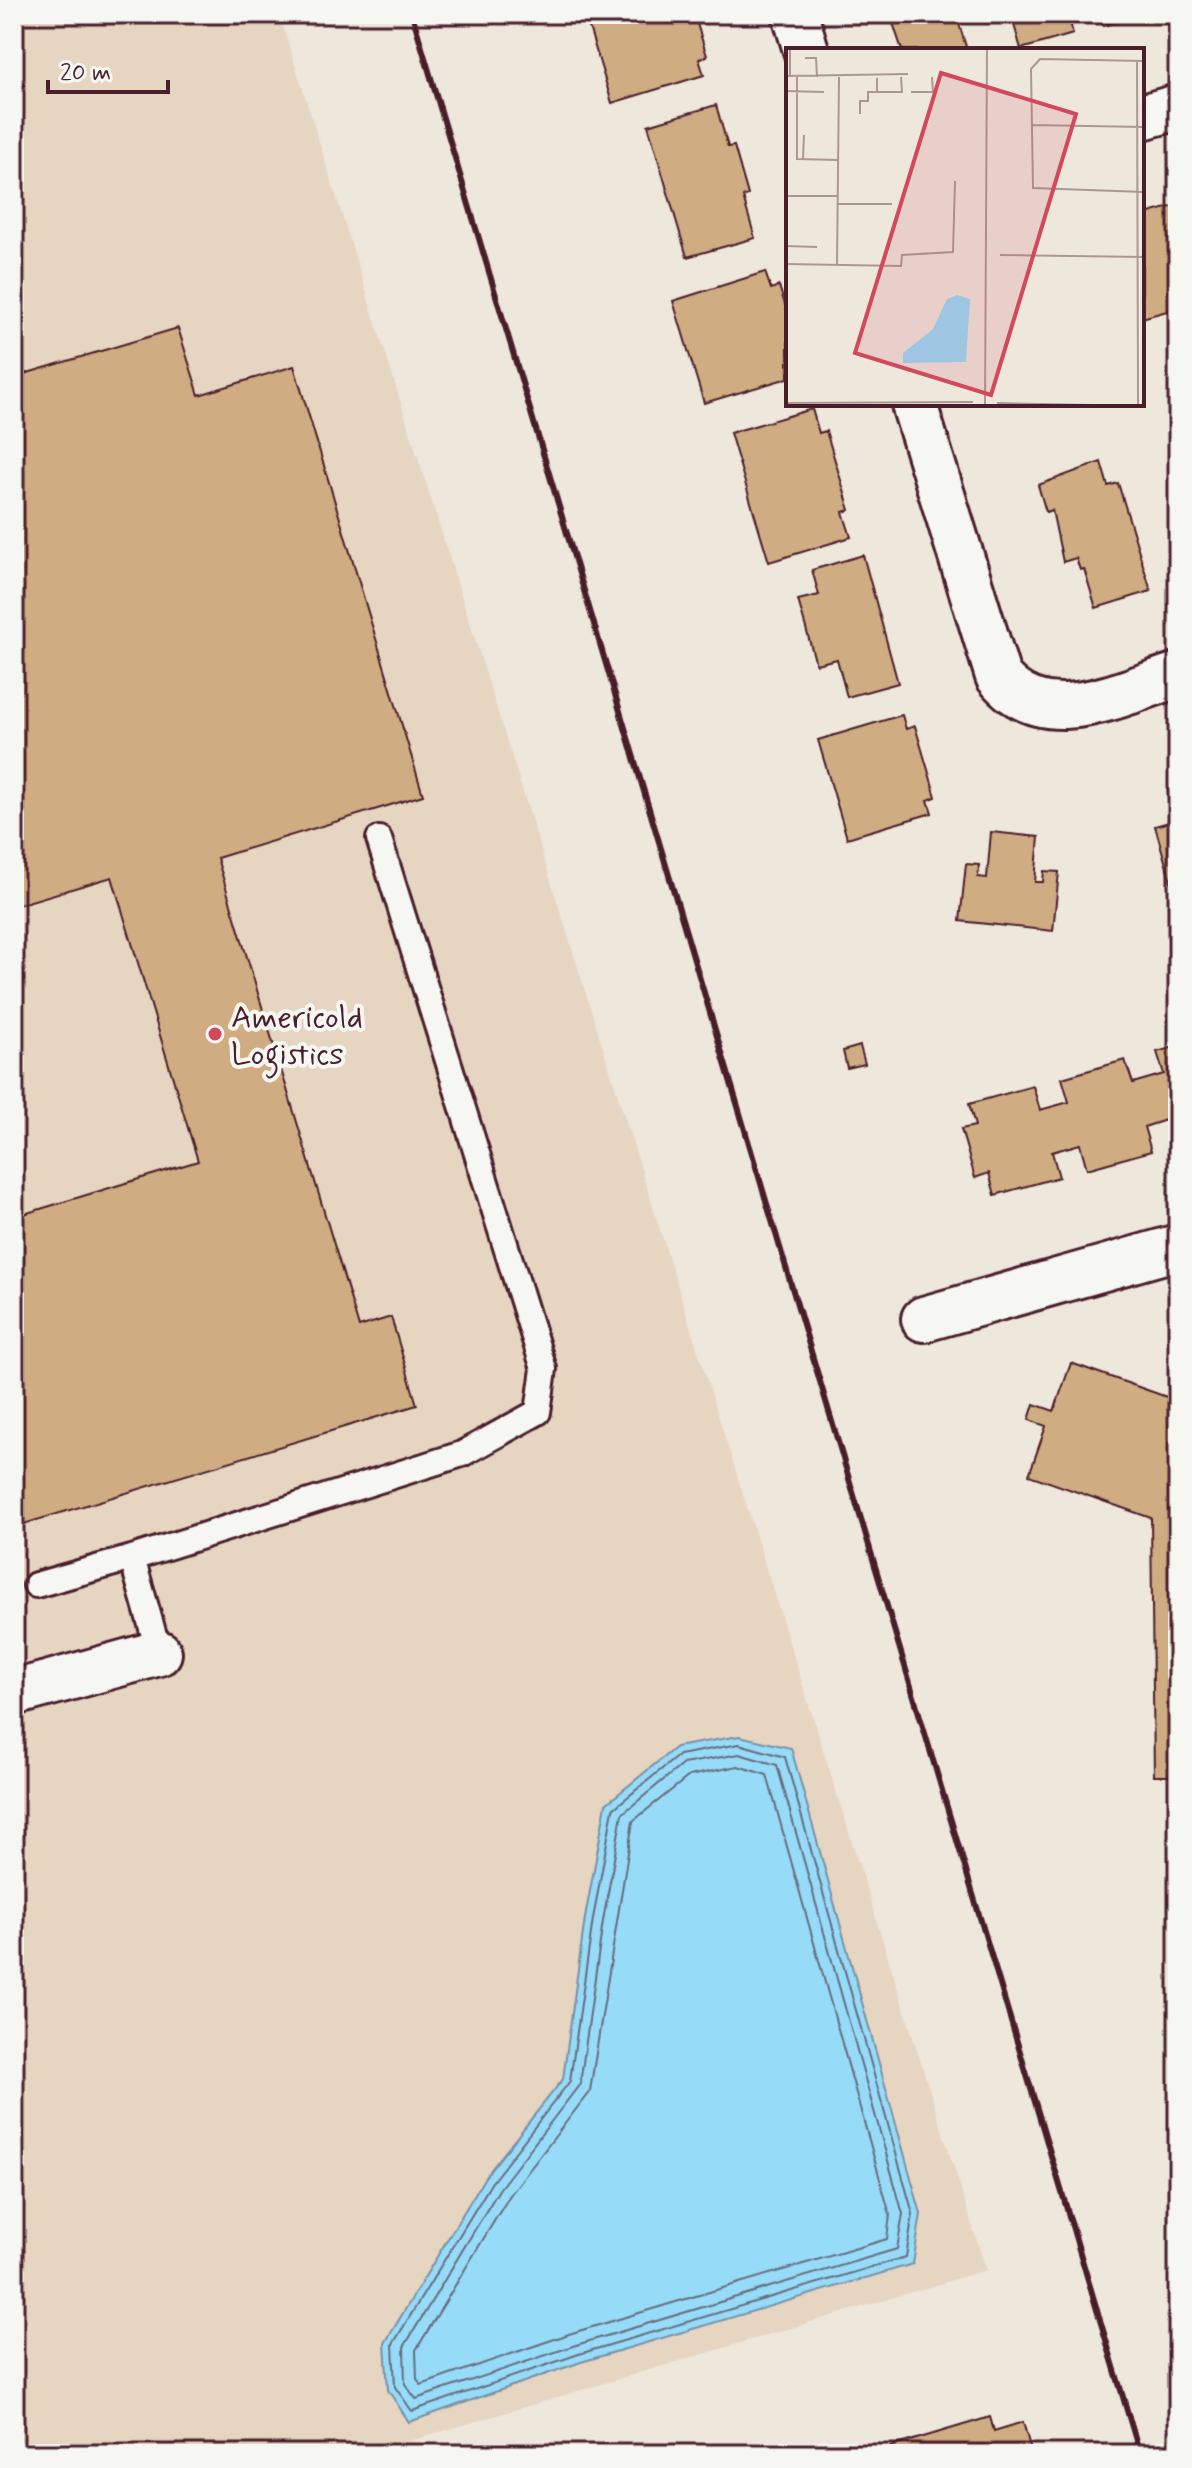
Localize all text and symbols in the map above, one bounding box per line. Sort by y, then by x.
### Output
scale bar [48,44,168,94]
inset map [786,48,1144,406]
text: 20 m [60,58,111,89]
place label: Americold Logistics [231,997,363,1079]
marker: Americold Logistics [206,1025,224,1043]

